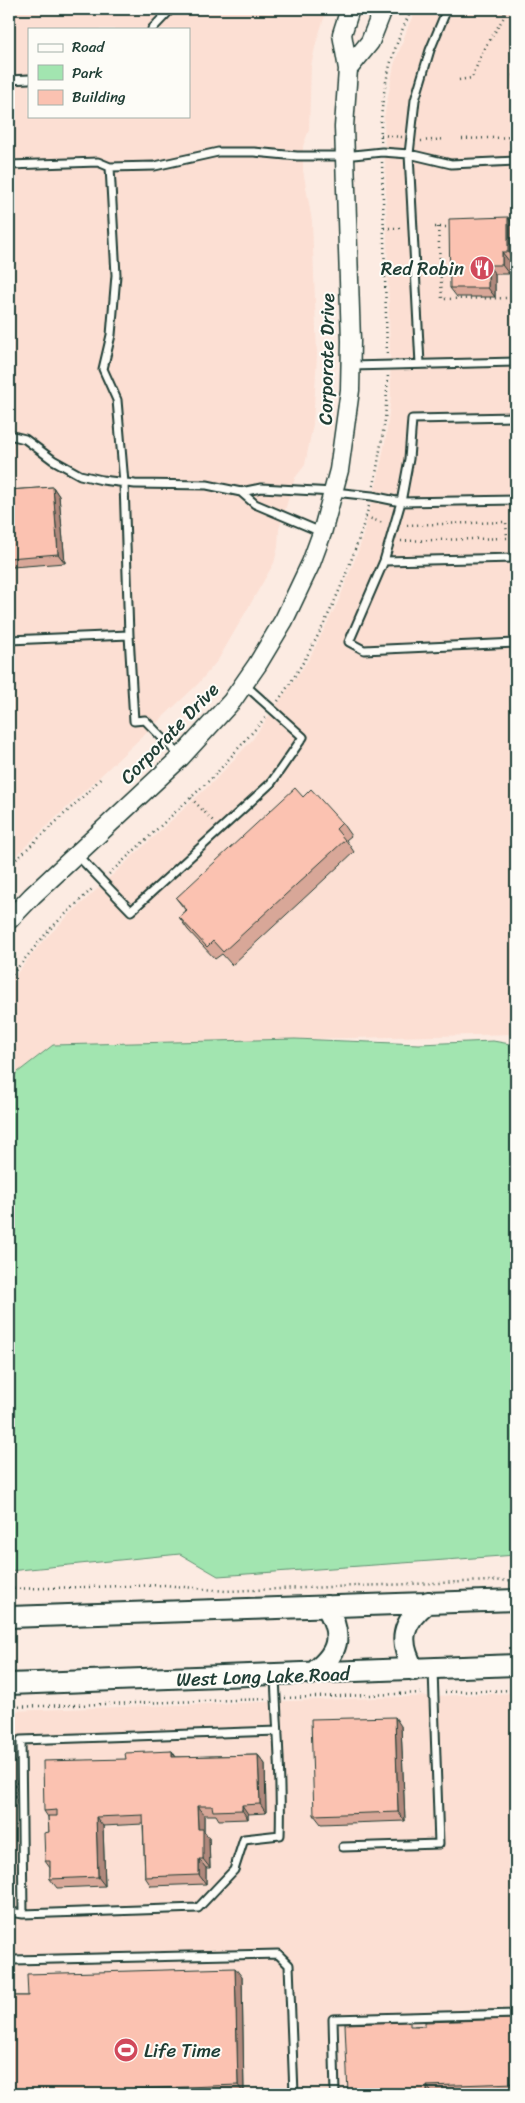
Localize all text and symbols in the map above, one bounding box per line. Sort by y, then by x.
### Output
legend [28,28,190,118]
text: Road [72,34,105,60]
text: Park [72,60,103,86]
text: Building [72,84,126,110]
place label: Red Robin [381,252,464,285]
restaurant icon: Red Robin [469,255,495,281]
street label: Corporate Drive [309,293,344,425]
street label: Corporate Drive [112,675,227,792]
street label: West Long Lake Road [176,1657,352,1696]
place label: Life Time [144,2034,221,2067]
sports icon: Life Time [113,2037,139,2063]

